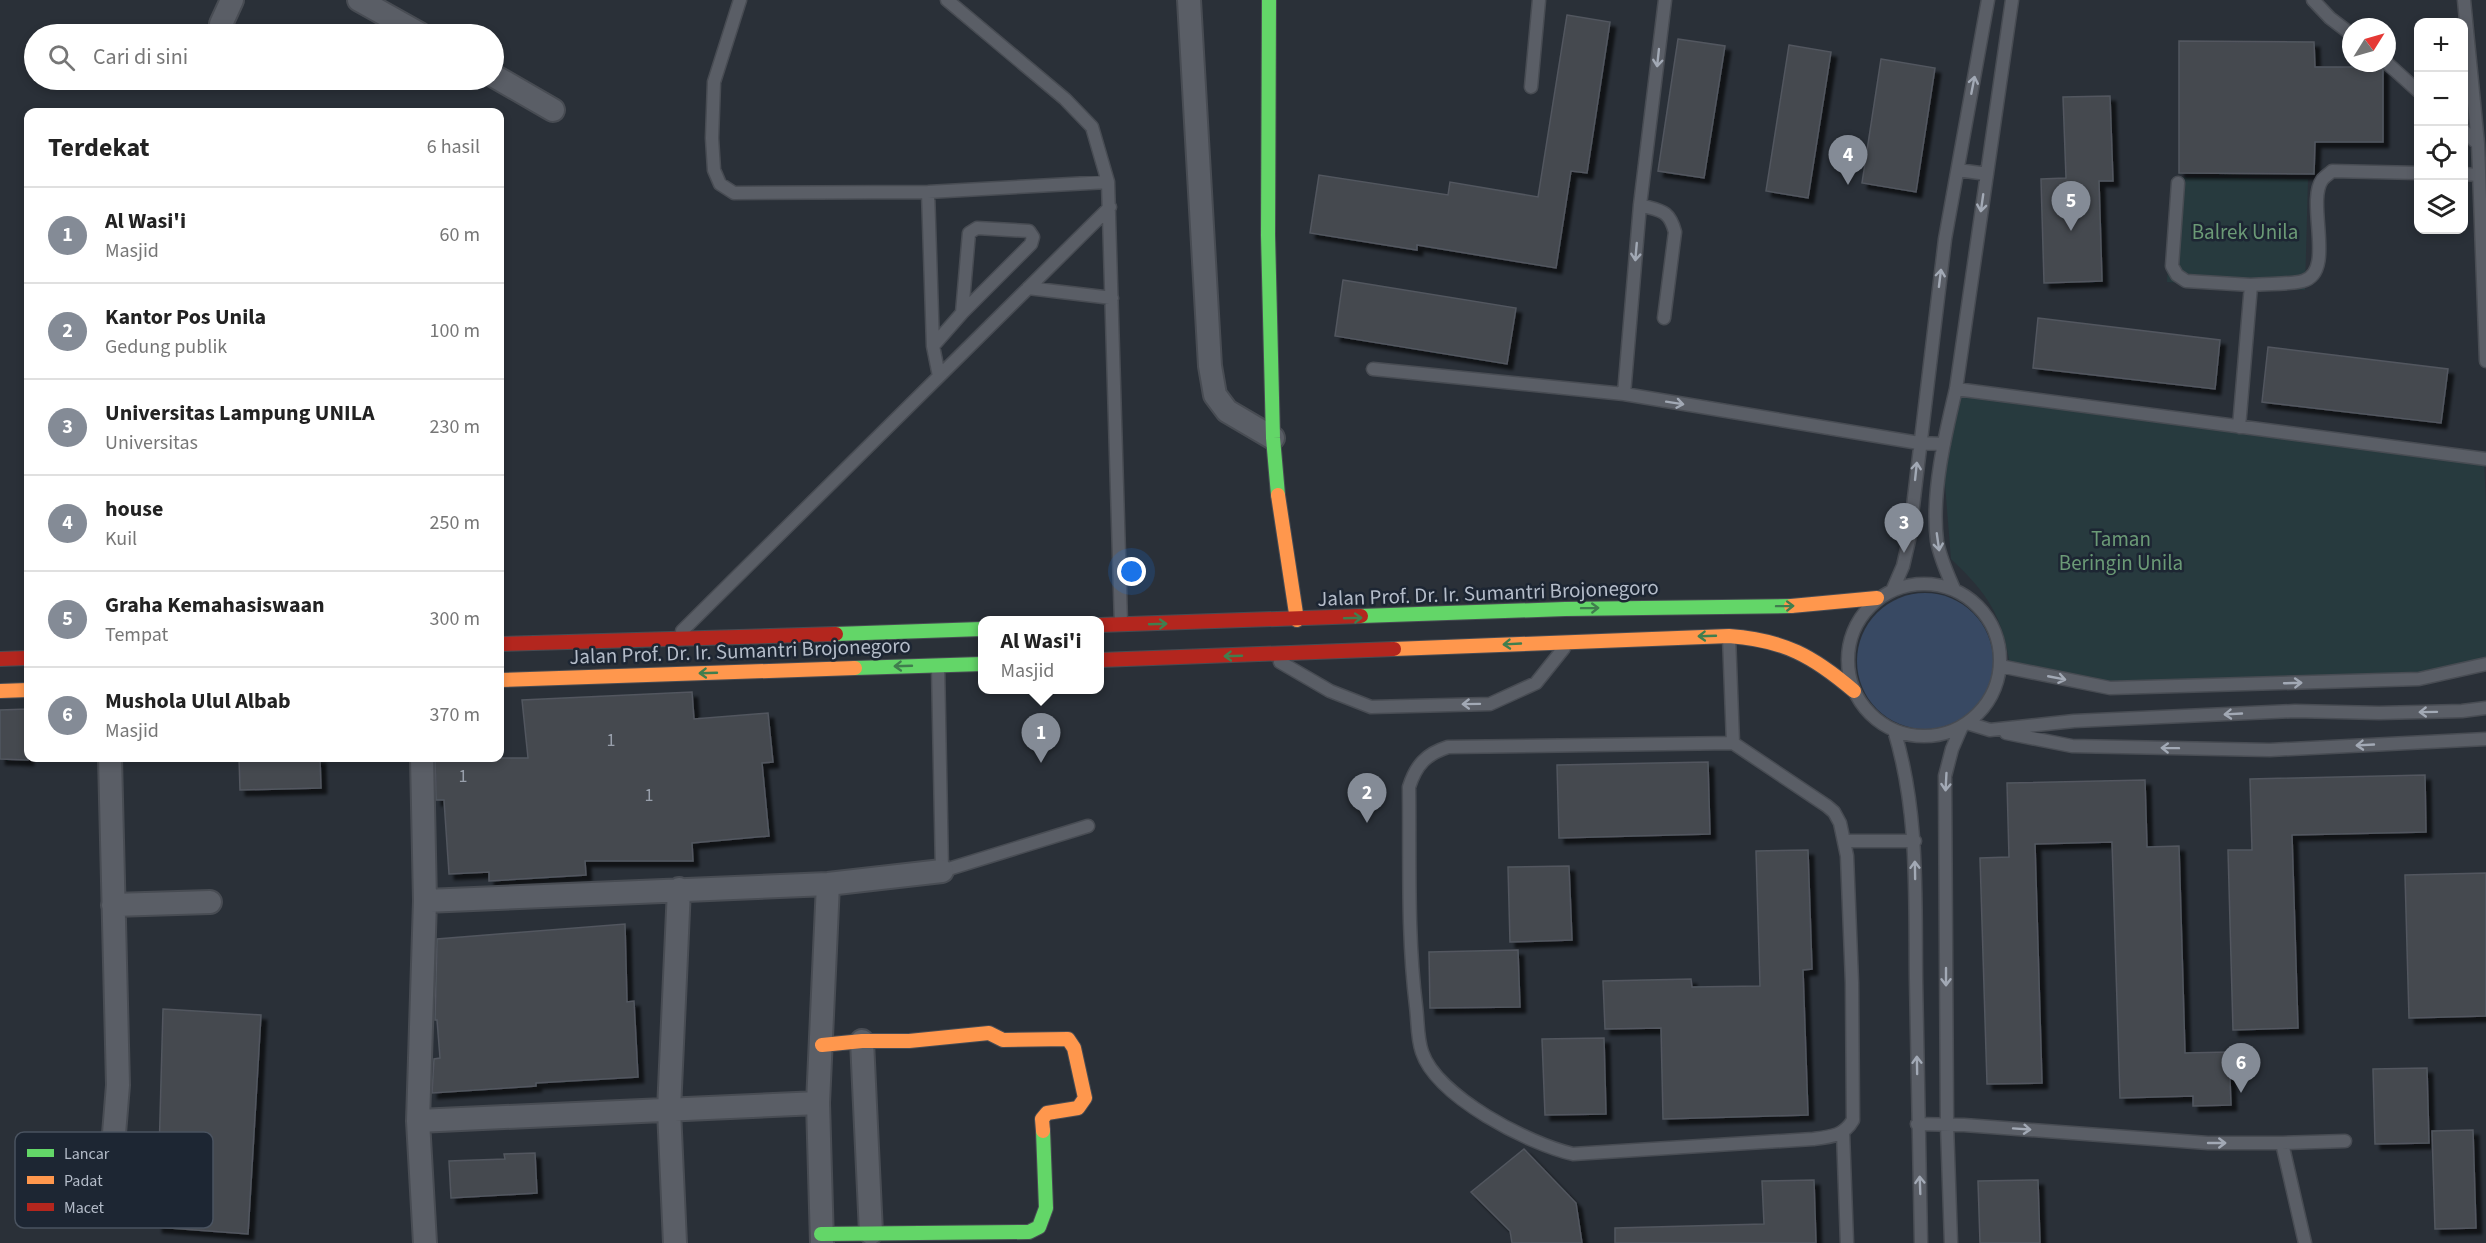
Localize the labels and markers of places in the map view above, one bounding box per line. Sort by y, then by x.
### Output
pin: 4 [1828,136,1868,185]
pin: 5 [2052,182,2090,231]
pin: 3 [1884,504,1924,553]
pin: 1 [1022,714,1060,763]
pin: 2 [1348,774,1386,823]
pin: 6 [2222,1044,2260,1093]

